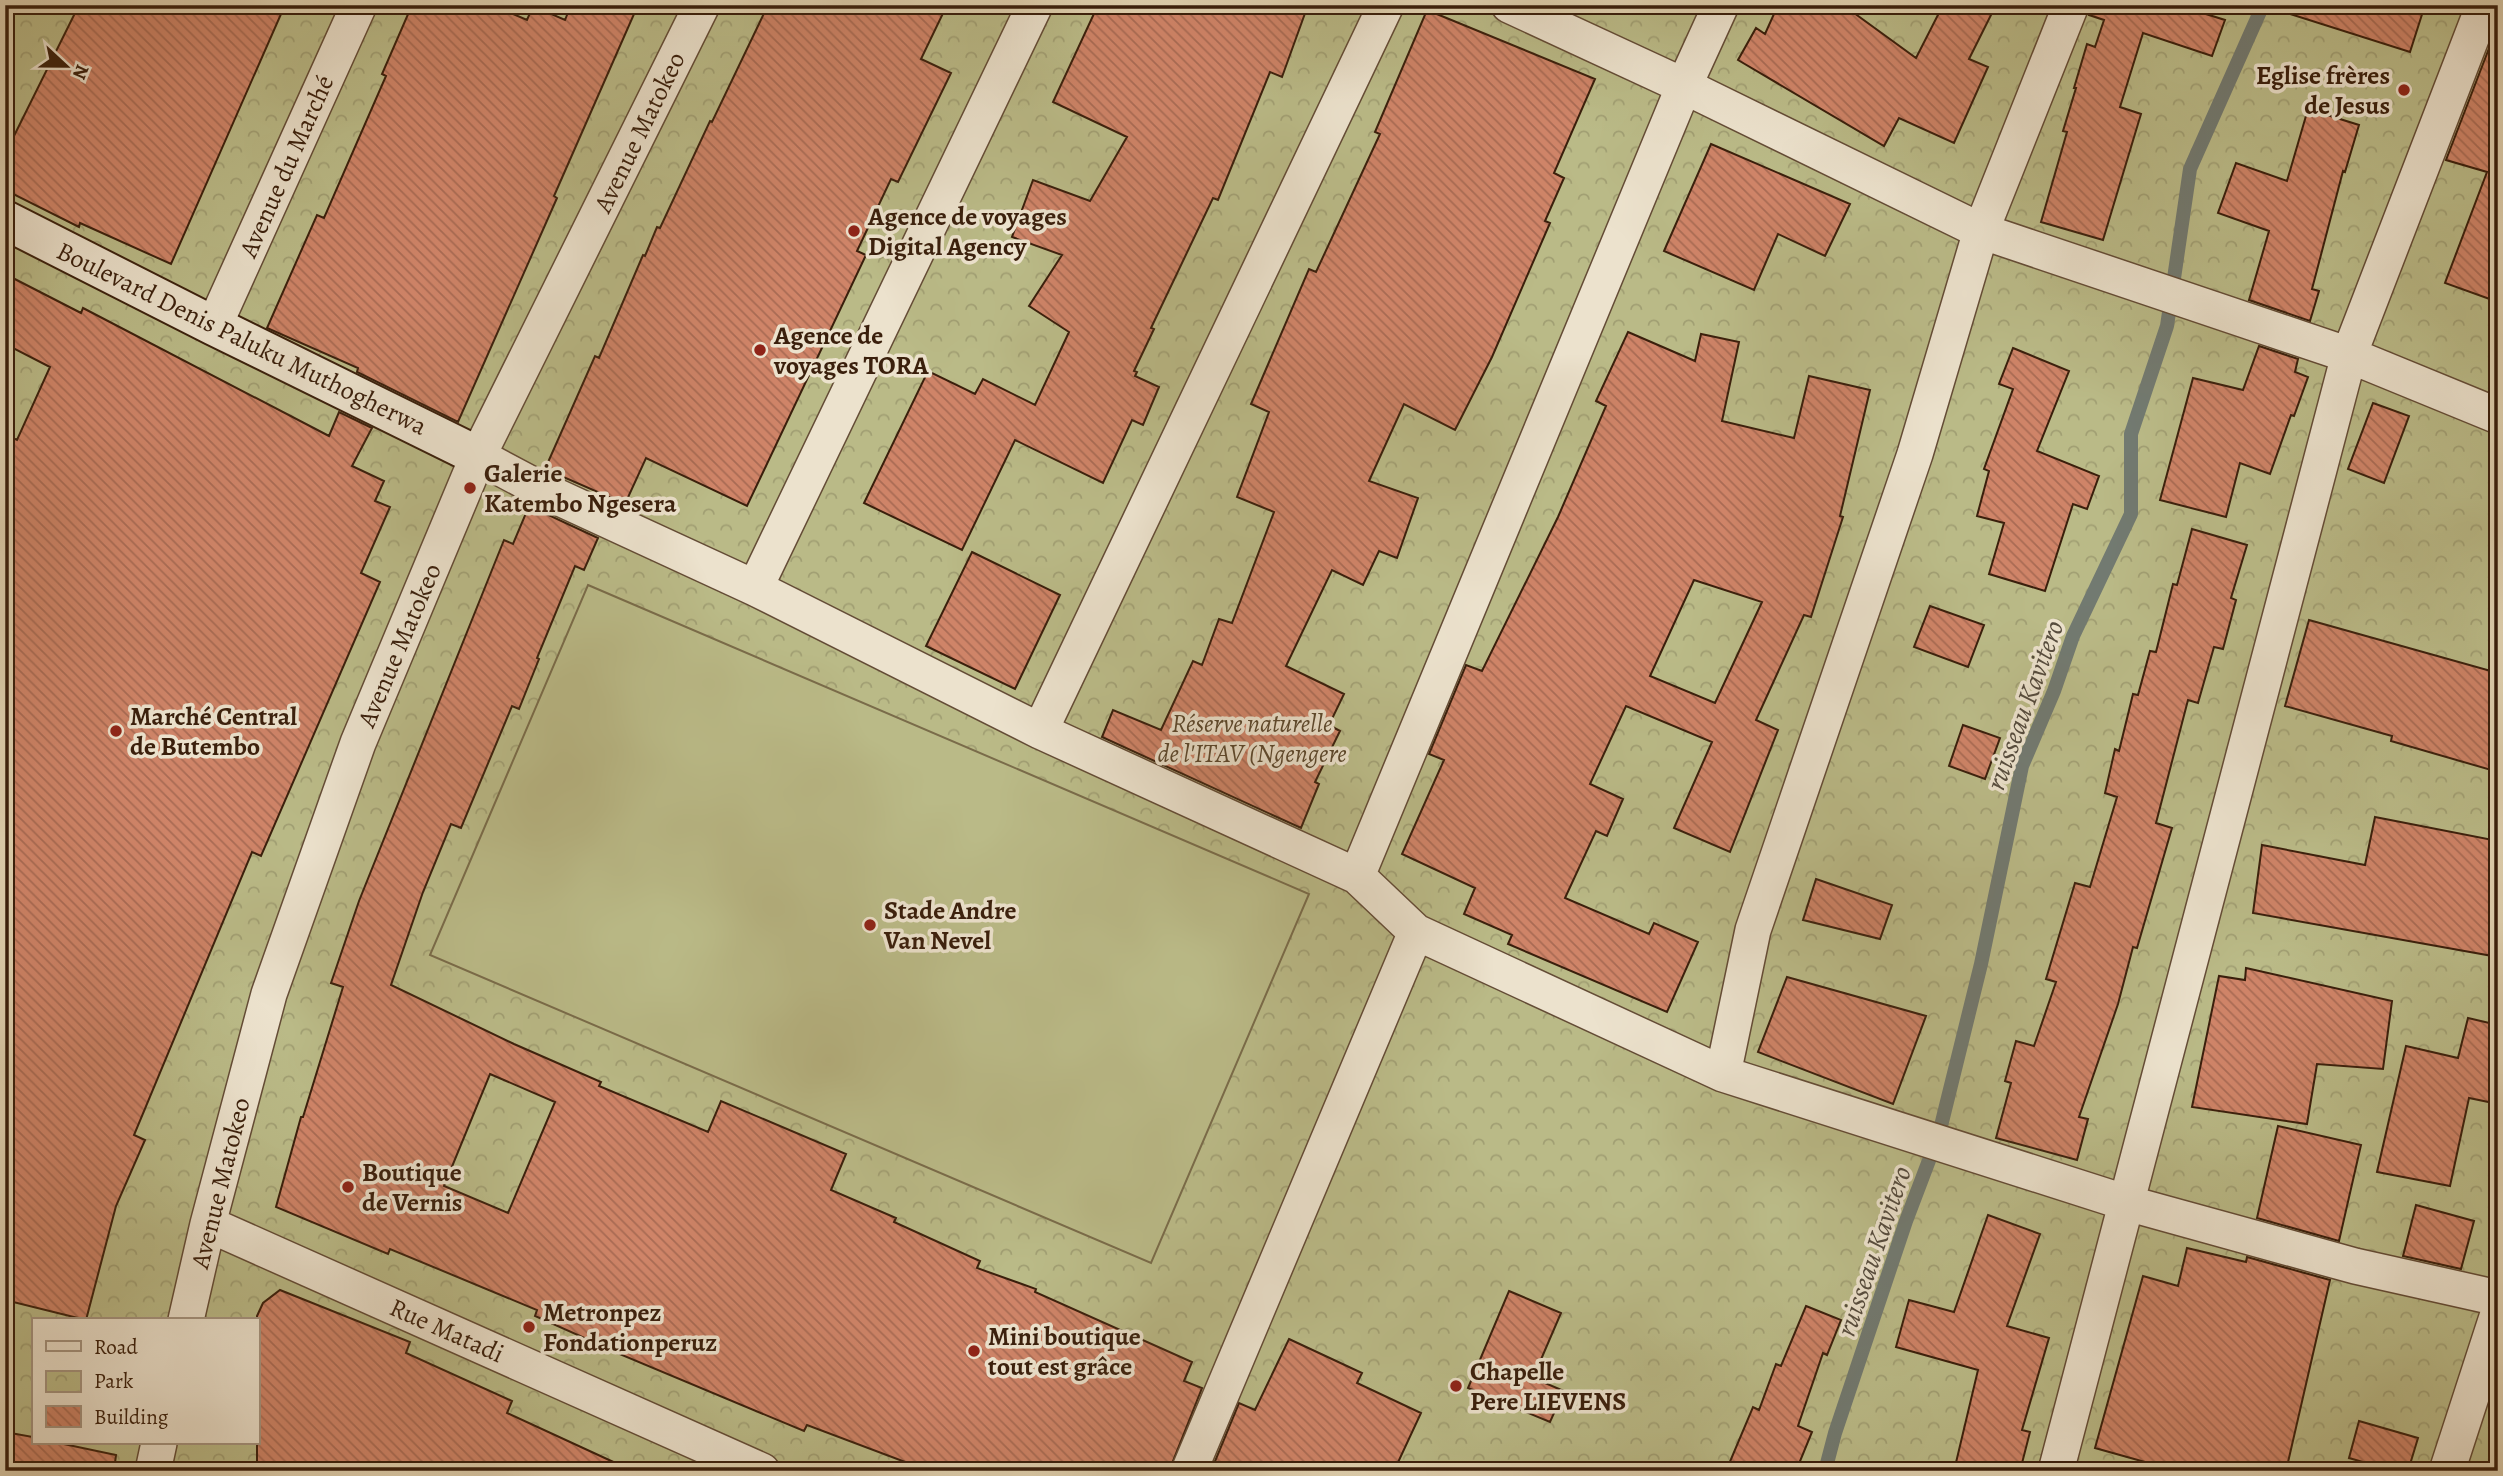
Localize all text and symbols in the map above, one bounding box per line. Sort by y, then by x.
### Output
north arrow [32,32,102,102]
street label: Avenue Matokeo [585,46,694,219]
place label: Eglise frères de Jesus [2256,58,2390,123]
text: N [66,61,95,83]
street label: Avenue du Marché [230,70,342,264]
marker: Eglise frères de Jesus [2396,82,2412,98]
place label: Agence de voyages Digital Agency [867,199,1067,264]
marker: Agence de voyages Digital Agency [846,223,862,239]
street label: Boulevard Denis Paluku Muthogherwa [51,233,433,444]
place label: Agence de voyages TORA [773,318,929,383]
marker: Agence de voyages TORA [752,342,768,358]
place label: Galerie Katembo Ngesera [484,456,677,521]
marker: Galerie Katembo Ngesera [462,480,478,496]
street label: Avenue Matokeo [349,558,450,733]
water label: ruisseau Kavitero [1977,615,2073,795]
place label: Marché Central de Butembo [130,699,297,764]
park label: Réserve naturelle de l'ITAV (Ngengere [1157,706,1347,771]
marker: Marché Central de Butembo [108,723,124,739]
place label: Stade Andre Van Nevel [883,893,1016,958]
marker: Stade Andre Van Nevel [862,917,878,933]
street label: Avenue Matokeo [182,1094,259,1273]
place label: Boutique de Vernis [362,1155,462,1220]
water label: ruisseau Kavitero [1827,1161,1921,1342]
marker: Boutique de Vernis [340,1179,356,1195]
street label: Rue Matadi [384,1290,510,1371]
place label: Metronpez Fondationperuz [543,1295,717,1360]
legend [32,1318,259,1444]
marker: Metronpez Fondationperuz [521,1319,537,1335]
place label: Mini boutique tout est grâce [988,1319,1141,1384]
text: Road [94,1333,138,1361]
marker: Mini boutique tout est grâce [966,1343,982,1359]
place label: Chapelle Pere LIEVENS [1470,1354,1626,1419]
text: Park [94,1367,134,1395]
marker: Chapelle Pere LIEVENS [1448,1378,1464,1394]
text: Building [94,1403,169,1431]

